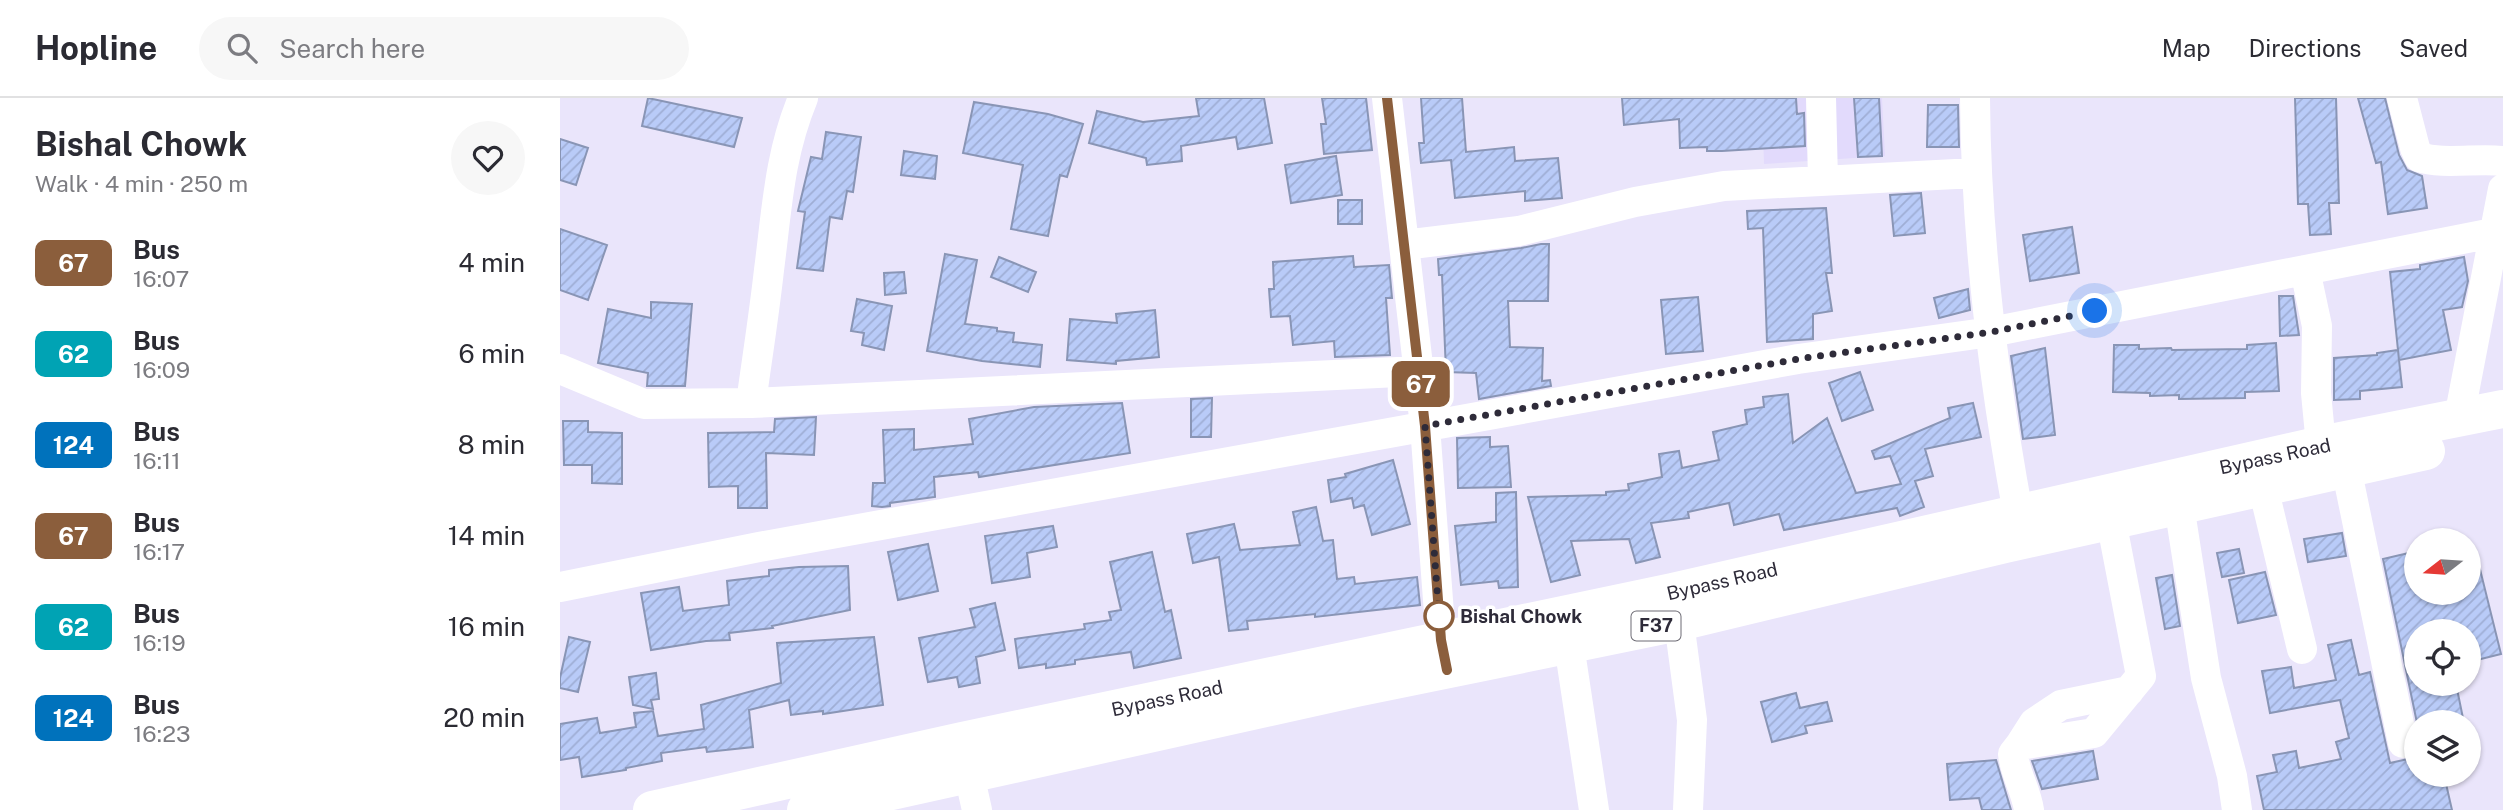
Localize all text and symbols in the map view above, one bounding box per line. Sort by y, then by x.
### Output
search box [199,17,689,80]
text: Hopline [35,29,157,67]
icon: search [223,29,261,67]
text: Search here [279,33,425,64]
text: Map [2162,34,2211,62]
text: Directions [2249,34,2361,62]
text: Saved [2399,34,2468,62]
button: heart [451,121,525,195]
text: Bishal Chowk [35,125,247,163]
text: Walk · 4 min · 250 m [35,170,248,197]
text: Bus [133,234,180,265]
text: 4 min [458,247,525,278]
text: 67 [58,249,89,277]
text: 16:07 [133,265,189,292]
your location [2077,293,2112,328]
text: Bus [133,325,180,356]
text: 6 min [458,338,525,369]
text: 62 [58,340,89,368]
text: 16:09 [133,356,190,383]
line badge: 67 [1390,361,1452,407]
text: 67 [1406,370,1436,398]
text: Bus [133,416,180,447]
text: 8 min [458,429,525,460]
text: 124 [53,431,94,459]
street label: Bypass Road [2217,433,2333,479]
text: 16:11 [133,447,181,474]
text: Bus [133,507,180,538]
text: 14 min [448,520,525,551]
text: 67 [58,522,89,550]
north arrow [2404,528,2482,606]
map controls [2404,528,2481,787]
text: 16:17 [133,538,185,565]
street label: Bypass Road [1664,558,1780,604]
text: Bus [133,598,180,629]
marker: Bishal Chowk [1424,601,1454,631]
place label: Bishal Chowk [1460,605,1582,627]
text: 16 min [448,611,525,642]
road number: F37 [1632,612,1680,640]
text: 62 [58,613,89,641]
button: locate [2404,619,2481,696]
text: 16:19 [133,629,186,656]
street label: Bypass Road [1109,675,1225,721]
text: Bus [133,689,180,720]
text: 20 min [443,702,525,733]
text: 124 [53,704,94,732]
button: layers [2404,710,2481,787]
text: 16:23 [133,720,191,747]

